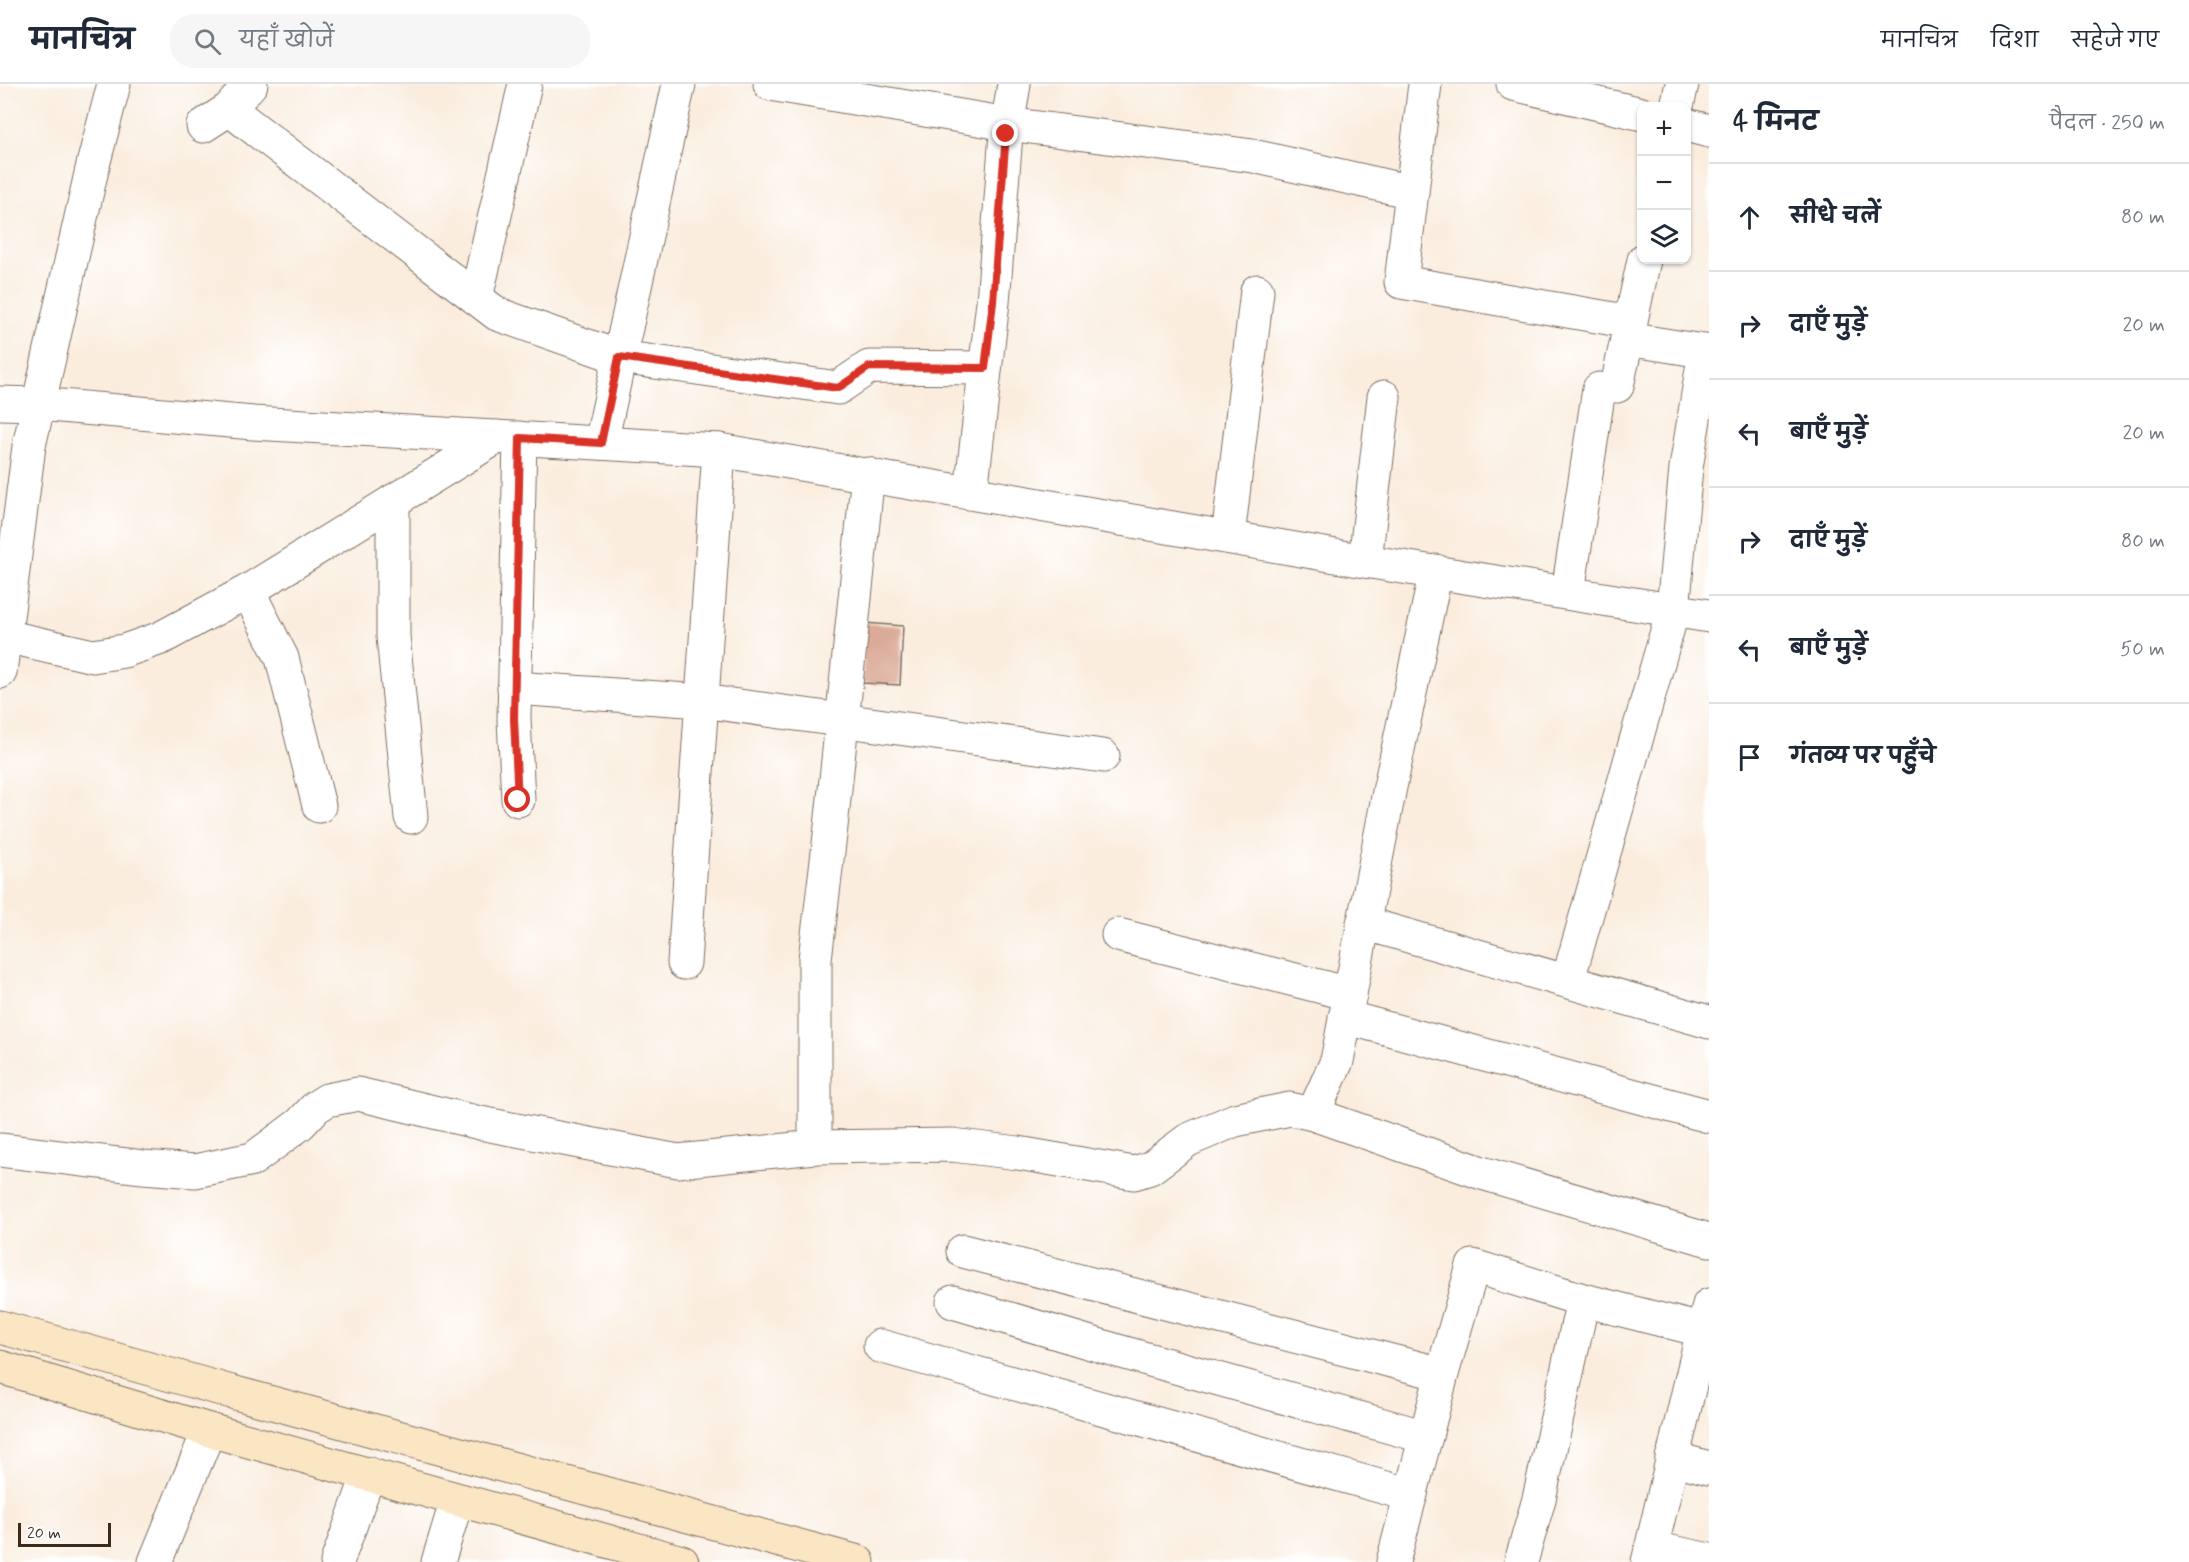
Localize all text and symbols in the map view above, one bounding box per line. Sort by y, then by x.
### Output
search box [170,14,590,68]
text: मानचित्र [30,23,134,60]
icon: search [191,25,224,58]
text: यहाँ खोजें [239,27,334,55]
text: मानचित्र [1881,27,1958,55]
text: दिशा [1991,27,2038,55]
text: सहेजे गए [2071,27,2159,55]
map controls [1637,102,1691,264]
button: + [1637,102,1691,156]
text: 4 मिनट [1733,106,1818,140]
text: पैदल · 250 m [2050,110,2165,137]
route end [992,120,1018,146]
button: − [1637,156,1691,210]
icon: ahead [1733,201,1766,234]
text: सीधे चलें [1790,203,1880,231]
text: 80 m [2121,204,2165,231]
button: layers [1637,210,1691,264]
icon: right [1733,309,1766,342]
text: दाएँ मुड़ें [1790,311,1867,339]
text: 20 m [2122,312,2165,339]
icon: left [1733,417,1766,450]
text: बाएँ मुड़ें [1790,419,1868,447]
text: 20 m [2122,420,2165,447]
icon: right [1733,525,1766,558]
text: दाएँ मुड़ें [1790,527,1867,555]
text: 80 m [2121,528,2165,555]
icon: left [1733,633,1766,666]
text: बाएँ मुड़ें [1790,635,1868,663]
text: 50 m [2120,636,2165,663]
icon: arrive [1733,741,1766,774]
text: गंतव्य पर पहुँचे [1790,743,1936,771]
route start [504,786,530,812]
scale bar [18,1520,111,1548]
text: 20 m [27,1523,61,1544]

